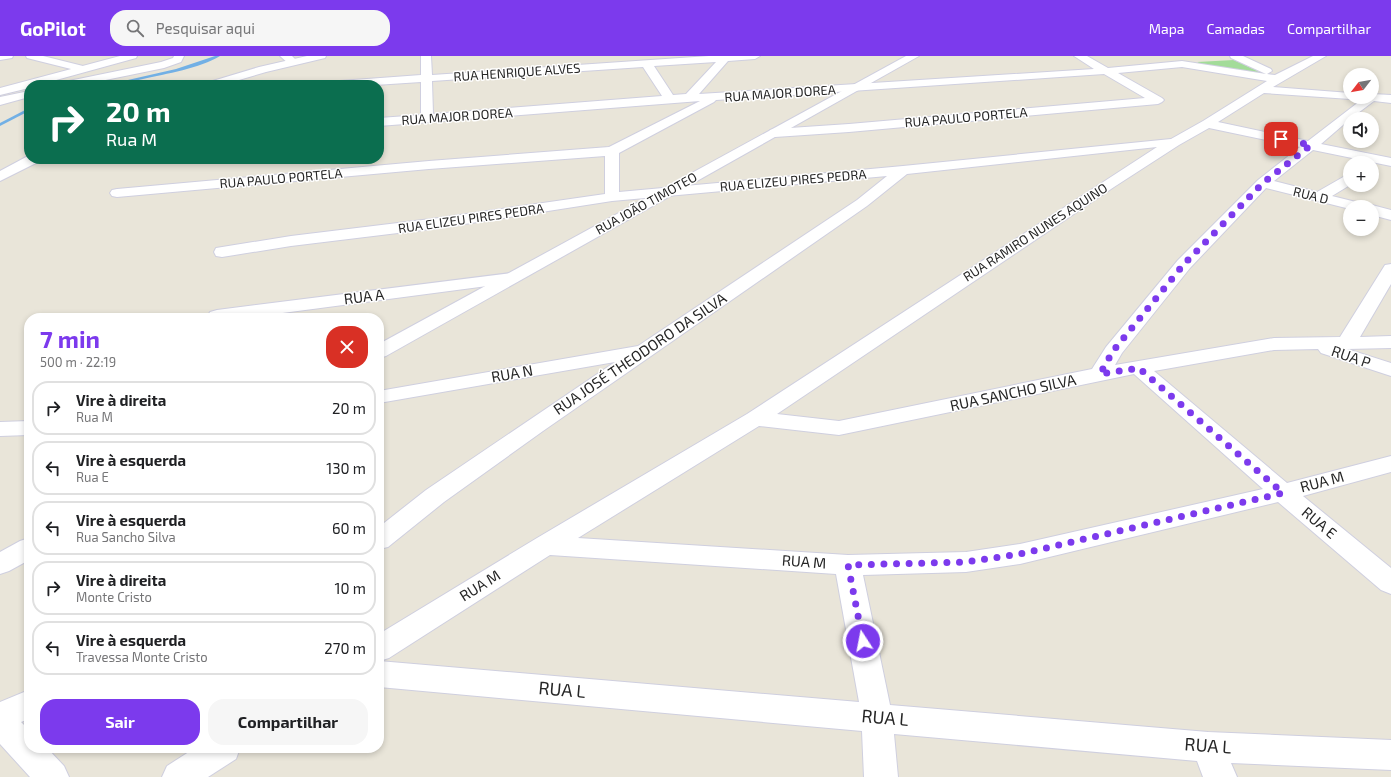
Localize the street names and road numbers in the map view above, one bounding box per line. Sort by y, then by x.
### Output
street label: RUA HENRIQUE ALVES [453,60,581,84]
street label: RUA MAJOR DOREA [724,81,836,105]
street label: RUA MAJOR DOREA [401,104,513,128]
street label: RUA PAULO PORTELA [904,104,1028,130]
street label: RUA PAULO PORTELA [219,165,343,191]
street label: RUA ELIZEU PIRES PEDRA [719,166,867,194]
street label: RUA JOÃO TIMOTEO [592,168,700,238]
street label: RUA RAMIRO NUNES AQUINO [960,179,1110,285]
street label: RUA D [1292,183,1330,207]
street label: RUA ELIZEU PIRES PEDRA [397,200,545,236]
street label: RUA A [343,285,386,307]
street label: RUA JOSÉ THEODORO DA SILVA [549,288,730,418]
street label: RUA P [1329,341,1373,371]
street label: RUA N [490,360,534,386]
street label: RUA SANCHO SILVA [948,370,1078,414]
street label: RUA M [1298,467,1346,496]
street label: RUA E [1299,503,1341,542]
street label: RUA M [781,550,827,572]
street label: RUA M [456,566,503,605]
street label: RUA L [538,676,586,702]
street label: RUA L [861,704,909,730]
street label: RUA L [1184,732,1232,758]

